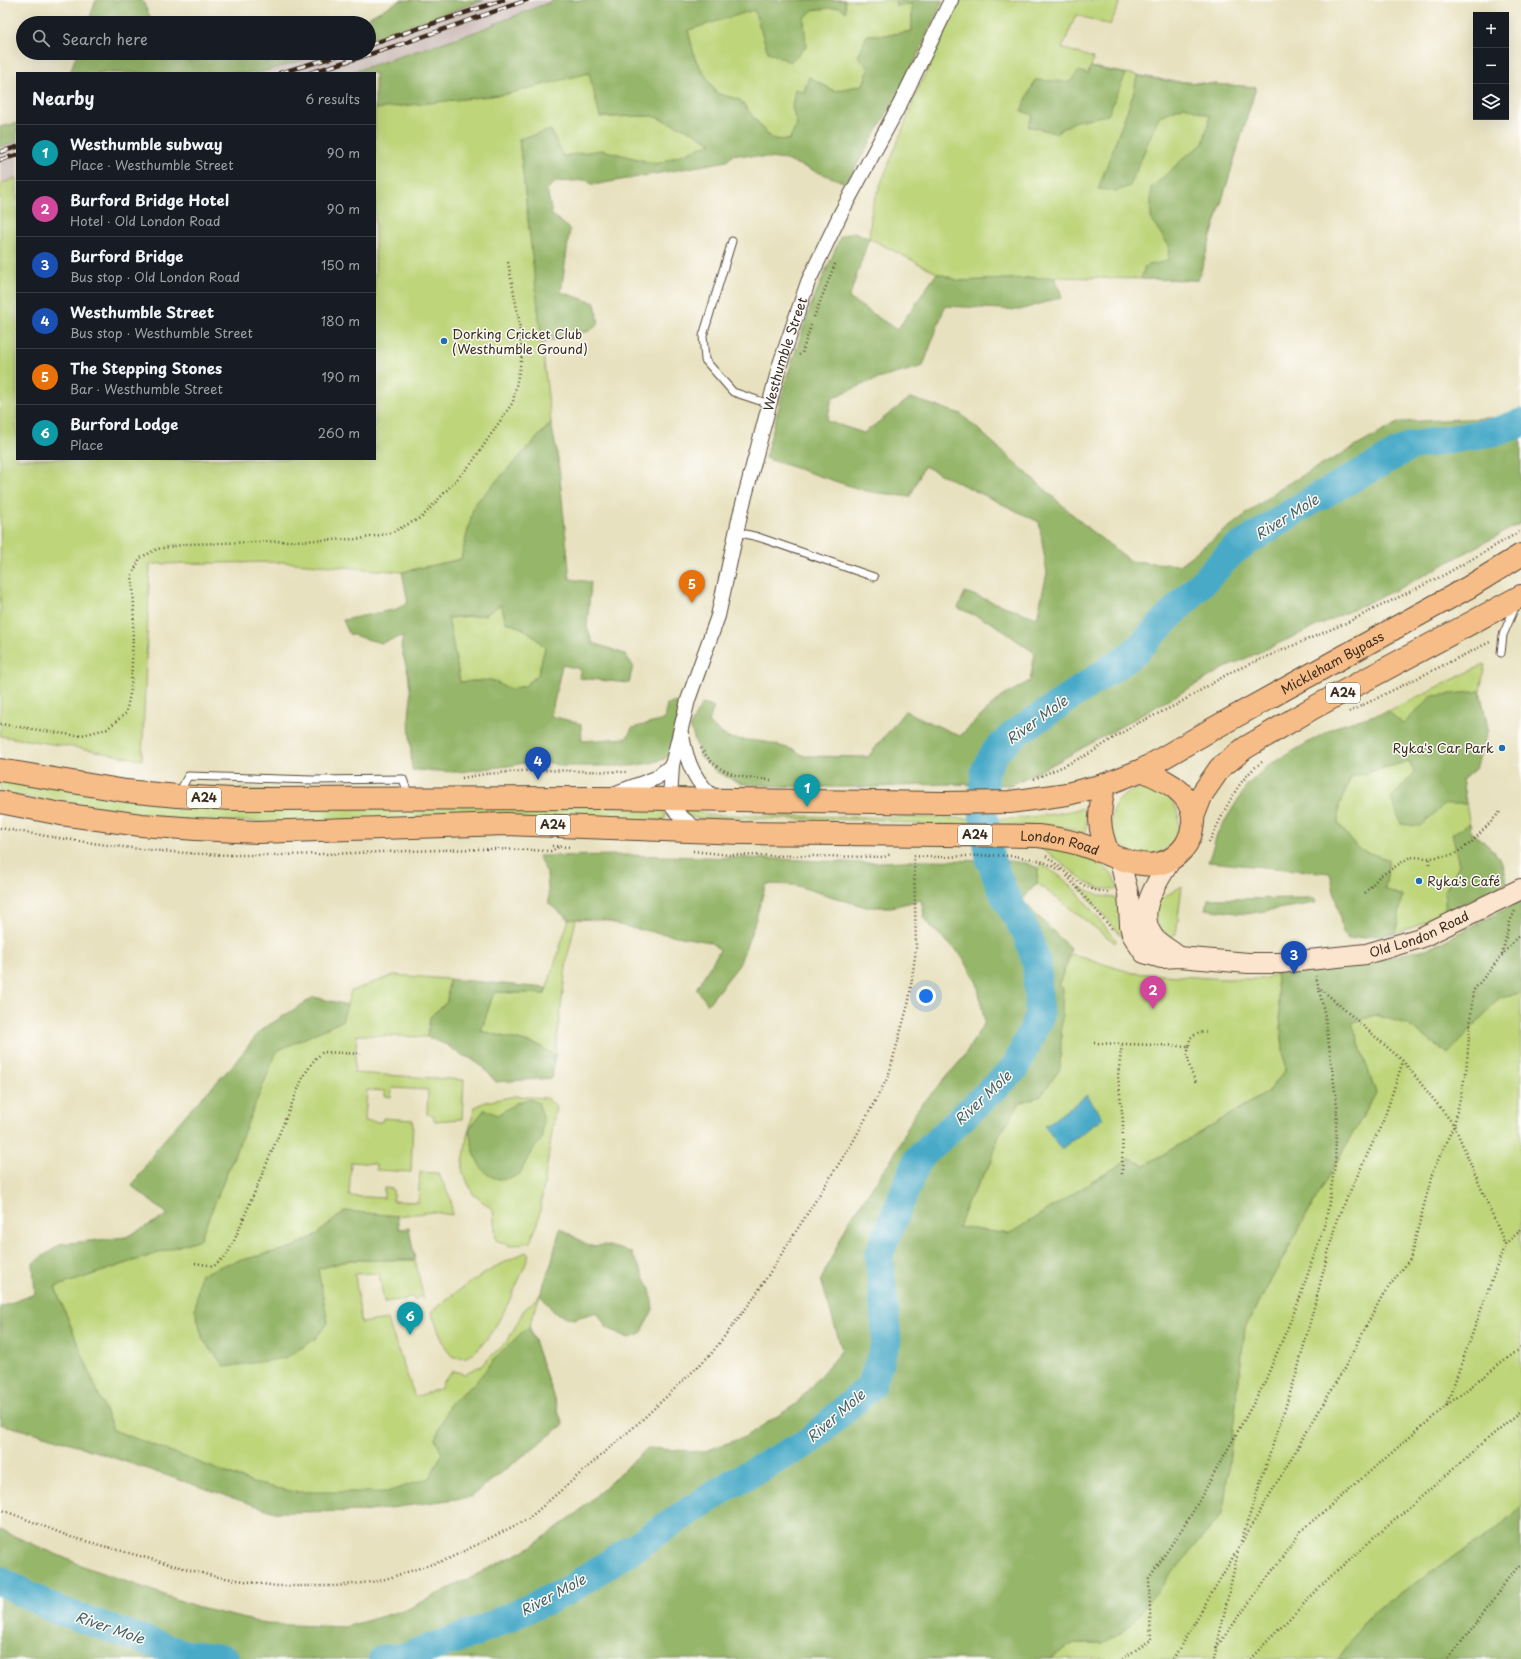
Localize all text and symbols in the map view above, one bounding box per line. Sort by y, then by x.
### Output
map controls [1473,12,1509,120]
button: + [1473,12,1509,48]
search box [16,16,376,60]
icon: search [30,27,52,49]
text: Search here [62,27,148,50]
button: − [1473,48,1509,84]
button: layers [1473,84,1509,120]
text: Nearby [32,85,94,111]
text: 6 results [305,89,360,108]
text: Westhumble subway [70,132,222,155]
text: 1 [42,143,48,162]
text: 90 m [327,143,360,162]
text: Place · Westhumble Street [70,155,233,174]
text: Burford Bridge Hotel [70,188,229,211]
text: 2 [40,199,50,218]
text: 90 m [327,199,360,218]
text: Hotel · Old London Road [70,211,221,230]
text: Burford Bridge [70,244,183,267]
text: 3 [41,255,49,274]
text: 150 m [321,255,360,274]
text: Bus stop · Old London Road [70,267,240,286]
street label: Westhumble Street [758,294,811,413]
text: Westhumble Street [70,300,214,323]
text: 4 [41,311,49,330]
text: 180 m [321,311,360,330]
text: Bus stop · Westhumble Street [70,323,253,342]
place label: Dorking Cricket Club (Westhumble Ground) [452,324,588,358]
marker: Dorking Cricket Club (Westhumble Ground) [439,336,449,346]
text: The Stepping Stones [70,356,222,379]
text: 5 [41,367,49,386]
text: 190 m [321,367,360,386]
text: Bar · Westhumble Street [70,379,223,398]
text: Burford Lodge [70,412,178,435]
text: 6 [40,423,50,442]
text: 260 m [318,423,360,442]
text: Place [70,435,103,454]
water label: River Mole [1251,488,1324,544]
pin: 5 [679,570,705,603]
street label: Mickleham Bypass [1277,626,1387,699]
road number: A24 [1326,683,1360,703]
water label: River Mole [1002,689,1073,749]
place label: Ryka's Car Park [1393,738,1494,757]
marker: Ryka's Car Park [1497,743,1507,753]
pin: 4 [525,747,551,780]
pin: 1 [794,774,820,807]
road number: A24 [187,788,221,808]
road number: A24 [536,815,570,835]
road number: A24 [958,825,992,845]
street label: London Road [1020,826,1102,859]
place label: Ryka's Café [1427,871,1500,890]
marker: Ryka's Café [1414,876,1424,886]
street label: Old London Road [1367,906,1472,962]
pin: 3 [1281,941,1307,974]
pin: 2 [1140,976,1166,1009]
your location [916,986,936,1006]
water label: River Mole [949,1065,1017,1130]
pin: 6 [397,1302,423,1335]
water label: River Mole [802,1383,870,1447]
water label: River Mole [516,1568,590,1621]
water label: River Mole [73,1606,148,1649]

